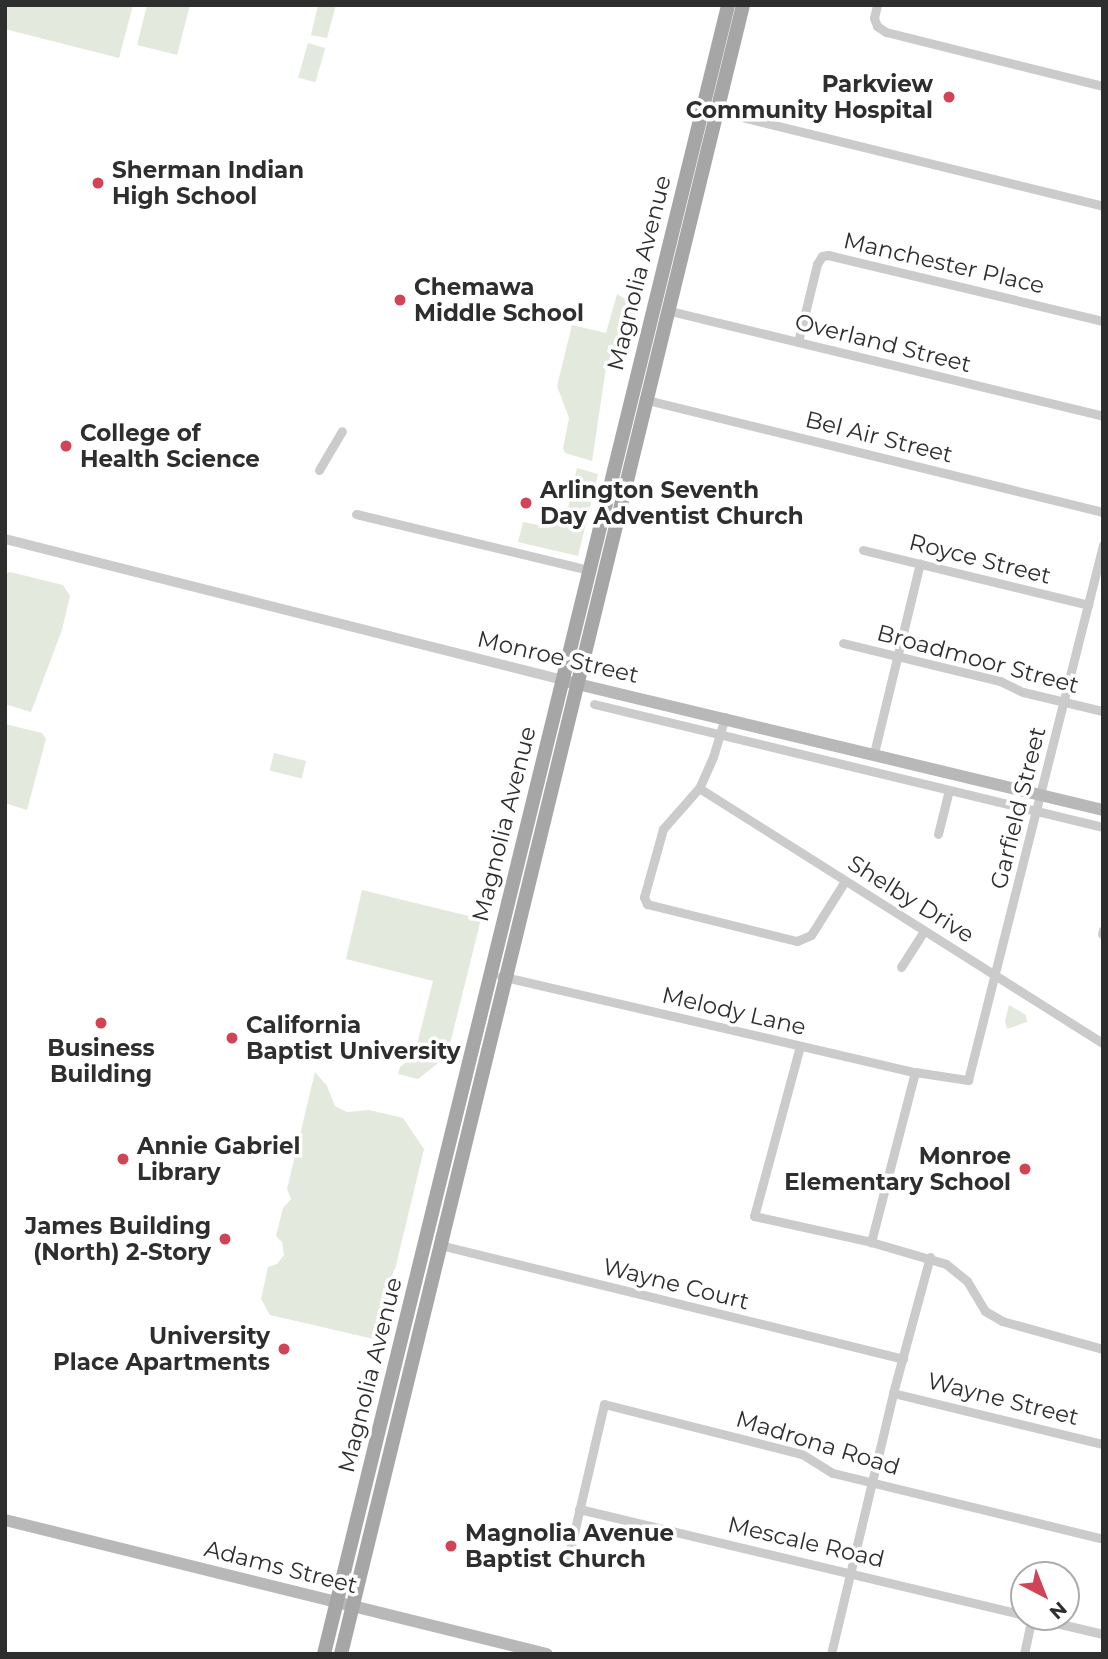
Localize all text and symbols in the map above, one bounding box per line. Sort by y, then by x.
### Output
place label: Parkview Community Hospital [686,70,933,124]
marker: Parkview Community Hospital [939,87,959,107]
place label: Sherman Indian High School [112,156,304,210]
street label: Magnolia Avenue [601,173,677,373]
marker: Sherman Indian High School [90,175,106,191]
street label: Manchester Place [841,226,1047,300]
place label: Chemawa Middle School [414,273,584,327]
marker: Chemawa Middle School [392,292,408,308]
street label: Overland Street [792,308,974,378]
street label: Bel Air Street [802,405,956,469]
place label: College of Health Science [80,419,260,473]
marker: College of Health Science [58,438,74,454]
place label: Arlington Seventh Day Adventist Church [540,476,804,530]
marker: Arlington Seventh Day Adventist Church [518,495,534,511]
street label: Royce Street [906,528,1054,590]
street label: Broadmoor Street [874,619,1082,699]
street label: Monroe Street [475,625,641,689]
street label: Magnolia Avenue [466,724,542,924]
street label: Garfield Street [985,724,1051,892]
street label: Shelby Drive [843,849,979,949]
street label: Melody Lane [659,981,809,1041]
place label: California Baptist University [246,1011,460,1065]
marker: Business Building [93,1015,109,1031]
marker: California Baptist University [224,1030,240,1046]
place label: Business Building [47,1034,155,1088]
place label: Annie Gabriel Library [137,1132,300,1186]
place label: Monroe Elementary School [784,1142,1011,1196]
marker: Annie Gabriel Library [115,1151,131,1167]
marker: Monroe Elementary School [1017,1161,1033,1177]
place label: James Building (North) 2-Story [25,1212,211,1266]
marker: James Building (North) 2-Story [217,1231,233,1247]
street label: Wayne Court [600,1252,752,1316]
street label: Magnolia Avenue [332,1275,408,1475]
place label: University Place Apartments [53,1322,270,1376]
marker: University Place Apartments [276,1341,292,1357]
street label: Wayne Street [925,1367,1081,1431]
street label: Madrona Road [733,1405,903,1481]
street label: Mescale Road [725,1511,887,1573]
place label: Magnolia Avenue Baptist Church [465,1519,674,1573]
street label: Adams Street [202,1535,360,1599]
marker: Magnolia Avenue Baptist Church [443,1538,459,1554]
north arrow [1010,1561,1080,1631]
text: N [1045,1597,1071,1624]

